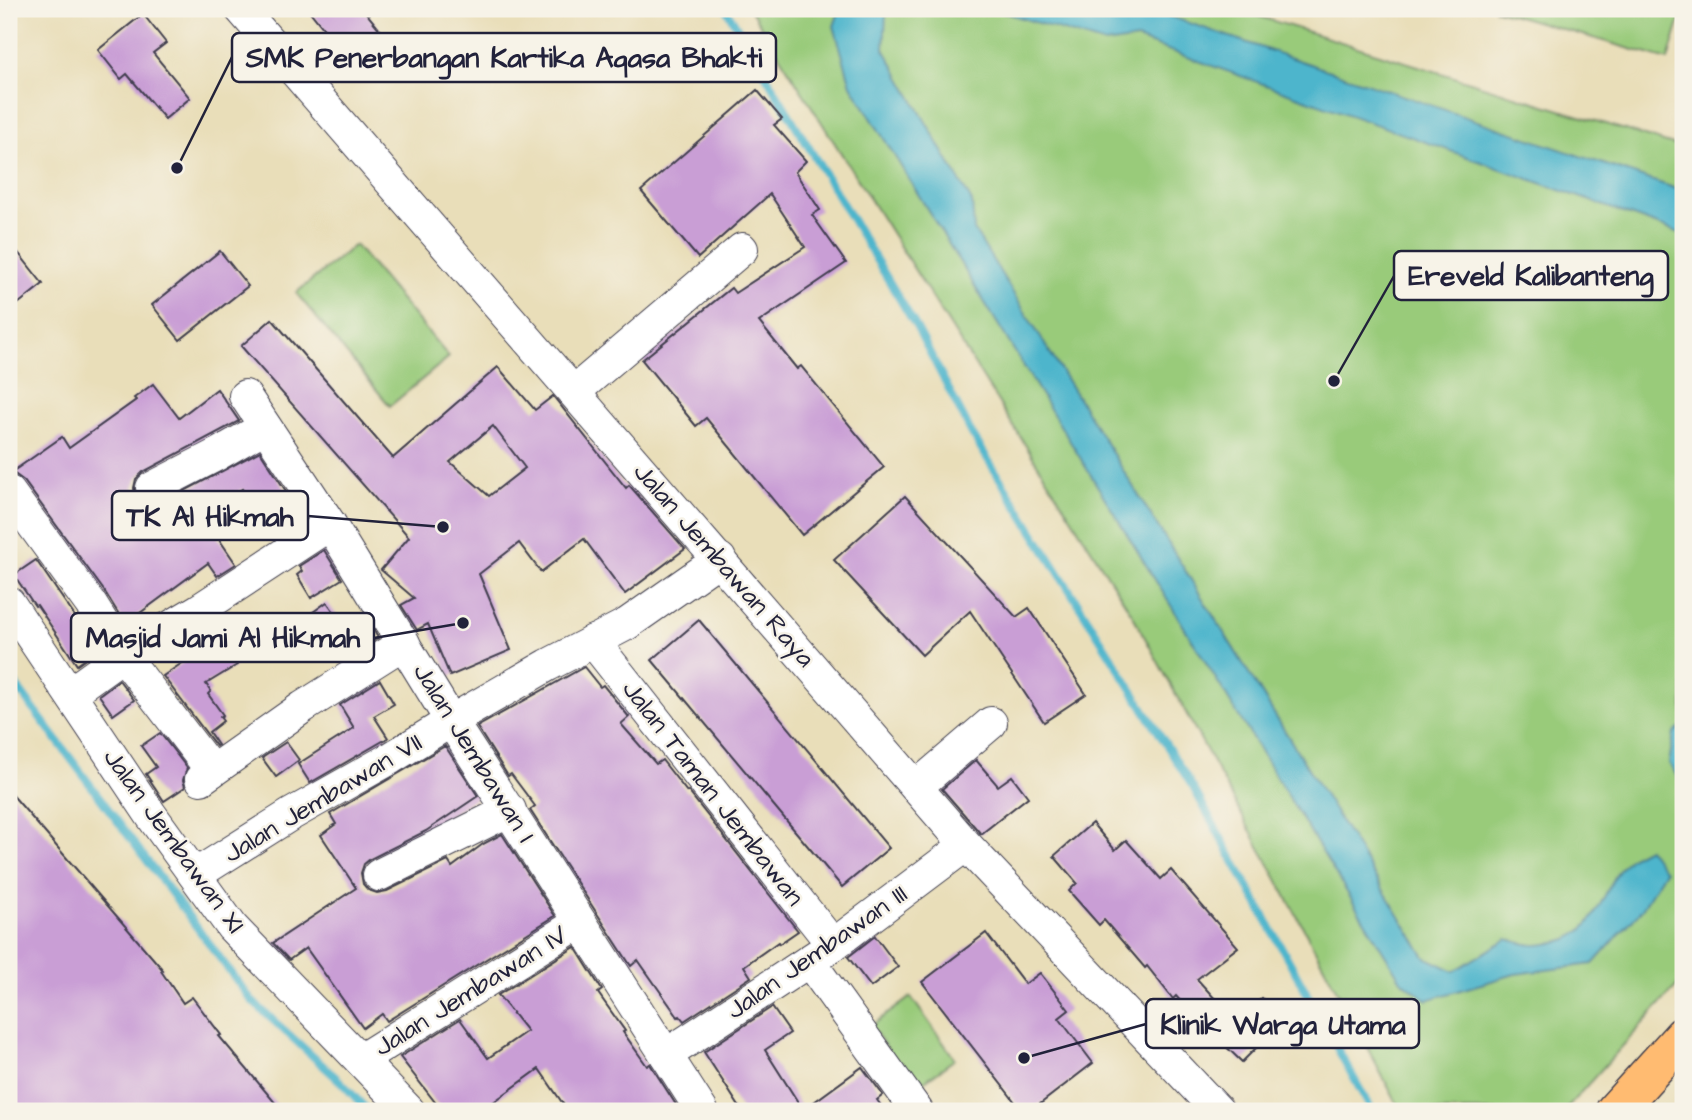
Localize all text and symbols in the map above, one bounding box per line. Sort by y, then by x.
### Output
callout: SMK Penerbangan Kartika Aqasa Bhakti [232,33,776,82]
text: SMK Penerbangan Kartika Aqasa Bhakti [245,39,763,80]
callout: Ereveld Kalibanteng [1394,251,1668,300]
text: Ereveld Kalibanteng [1408,257,1654,298]
street label: Jalan Jembawan Raya [623,455,823,676]
callout: TK Al Hikmah [112,491,308,540]
text: TK Al Hikmah [125,498,295,537]
callout: Masjid Jami Al Hikmah [71,613,374,662]
text: Masjid Jami Al Hikmah [86,619,361,658]
street label: Jalan Jembawan I [404,656,544,850]
street label: Jalan Taman Jembawan [613,673,813,913]
street label: Jalan Jembawan VII [217,725,429,871]
street label: Jalan Jembawan XI [95,741,253,941]
street label: Jalan Jembawan III [719,876,915,1028]
street label: Jalan Jembawan IV [368,917,574,1065]
callout: Klinik Warga Utama [1146,999,1419,1048]
text: Klinik Warga Utama [1160,1006,1406,1047]

